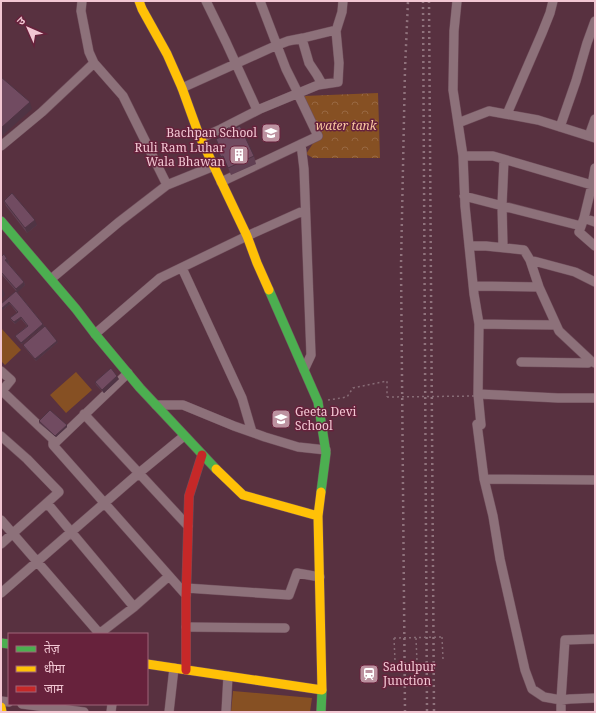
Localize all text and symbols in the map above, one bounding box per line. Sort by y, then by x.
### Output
north arrow [8,8,48,48]
text: उ [13,13,29,28]
park label: water tank [315,117,378,134]
school or university icon: Bachpan School [260,122,282,144]
place label: Bachpan School [166,124,257,141]
place label: Ruli Ram Luhar Wala Bhawan [135,139,225,170]
building icon: Ruli Ram Luhar Wala Bhawan [228,144,250,166]
place label: Geeta Devi School [295,403,357,434]
school or university icon: Geeta Devi School [270,408,292,430]
legend [8,633,148,705]
text: तेज़ [44,640,61,657]
place label: Sadulpur Junction [382,658,436,689]
text: धीमा [44,660,66,677]
station icon: Sadulpur Junction [358,663,380,685]
text: जाम [44,680,64,697]

